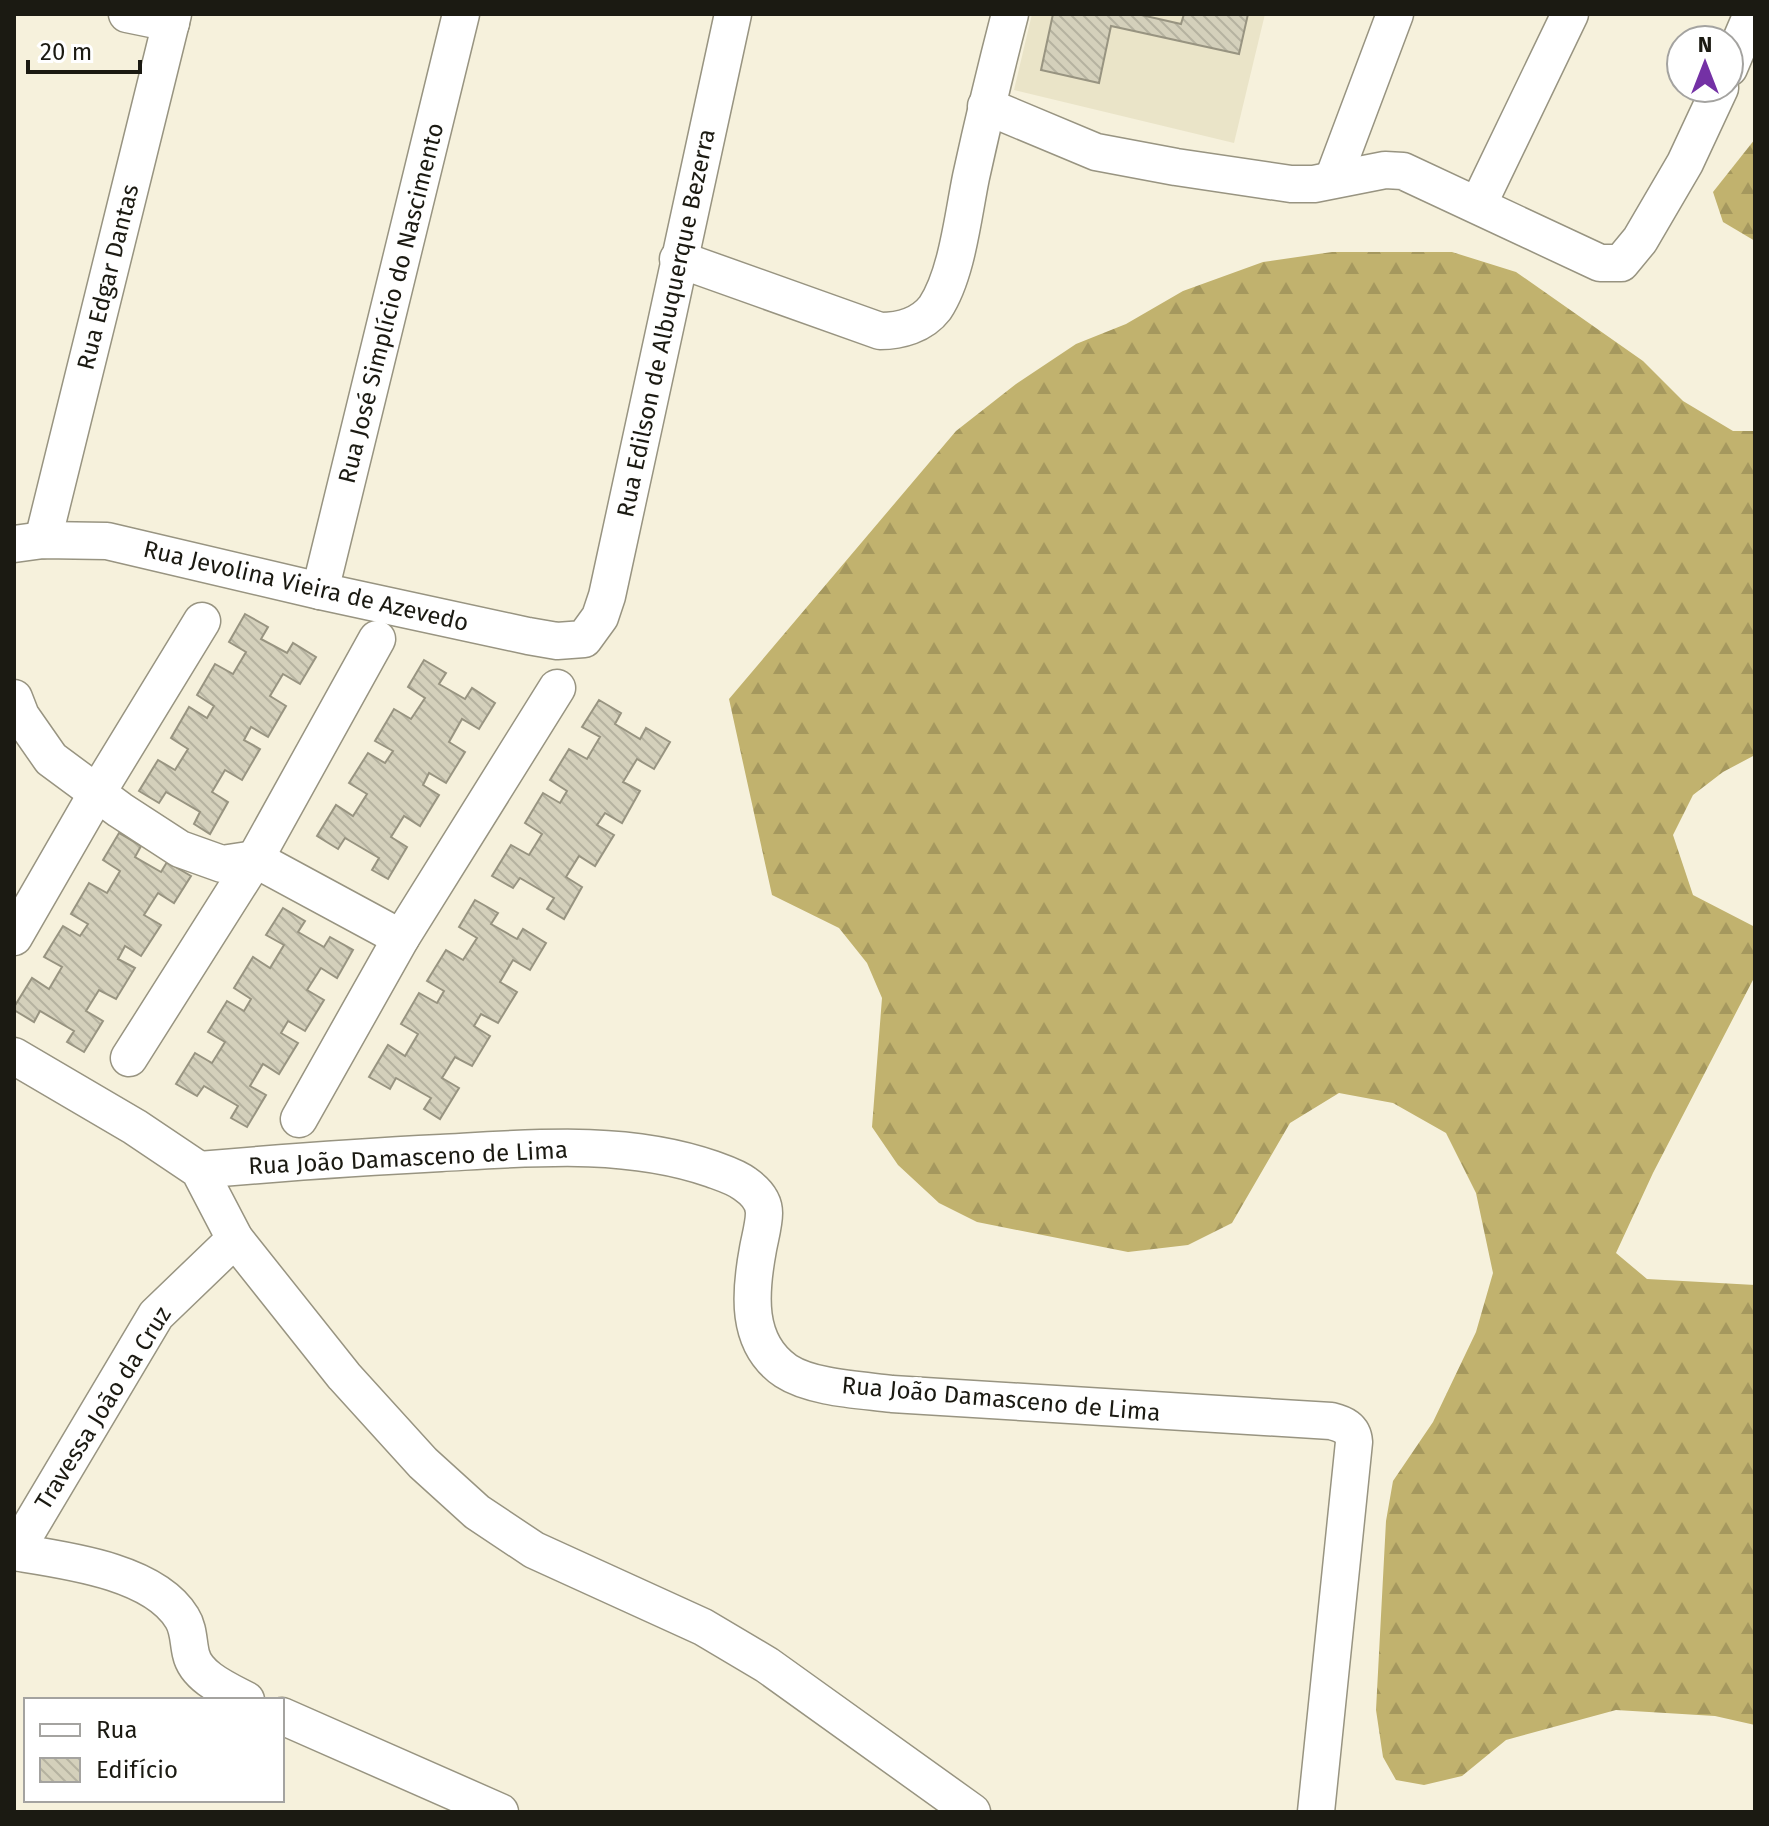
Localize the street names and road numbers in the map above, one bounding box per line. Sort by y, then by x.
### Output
street label: Rua José Simplício do Nascimento [333,120,449,486]
street label: Rua Edilson de Albuquerque Bezerra [611,126,721,520]
street label: Rua Edgar Dantas [71,181,145,373]
street label: Rua Jevolina Vieira de Azevedo [141,535,471,637]
street label: Rua João Damasceno de Lima [248,1136,568,1180]
street label: Travessa João da Cruz [29,1301,177,1515]
street label: Rua João Damasceno de Lima [840,1371,1162,1427]

